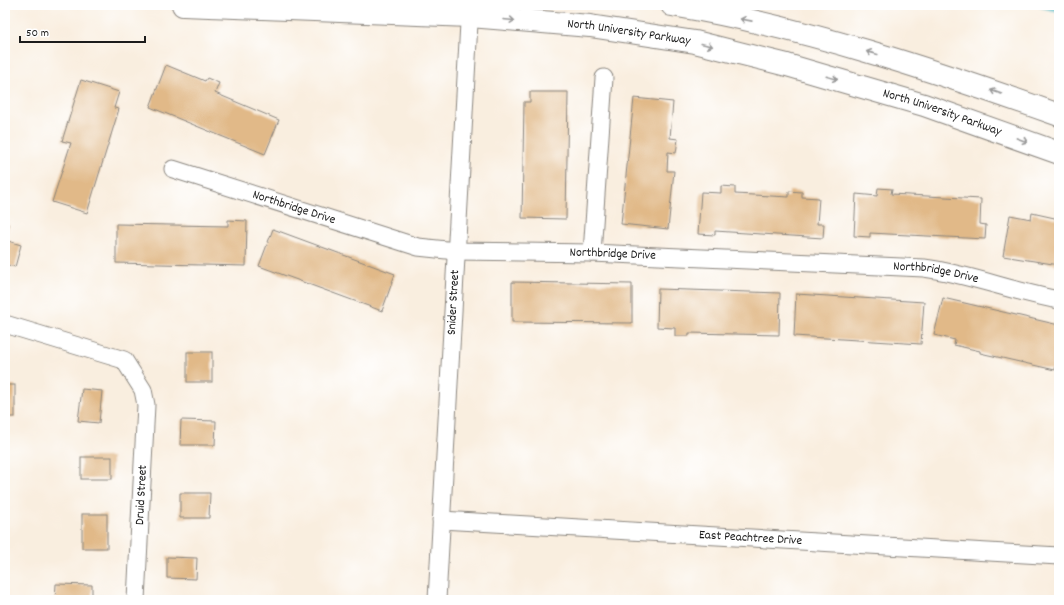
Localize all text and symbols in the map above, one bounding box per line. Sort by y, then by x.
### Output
street label: North University Parkway [566,15,693,51]
one-way arrow [740,15,753,23]
one-way arrow [502,16,515,23]
scale bar [20,18,145,44]
text: 50 m [26,25,49,42]
one-way arrow [700,42,713,49]
one-way arrow [866,49,879,56]
one-way arrow [826,75,839,82]
street label: North University Parkway [880,84,1005,142]
one-way arrow [990,88,1002,96]
one-way arrow [1016,137,1029,144]
street label: Northbridge Drive [250,185,338,230]
street label: Northbridge Drive [569,243,656,265]
street label: Northbridge Drive [893,257,981,289]
street label: Snider Street [442,269,465,336]
street label: Druid Street [131,464,153,526]
street label: East Peachtree Drive [698,526,803,551]

